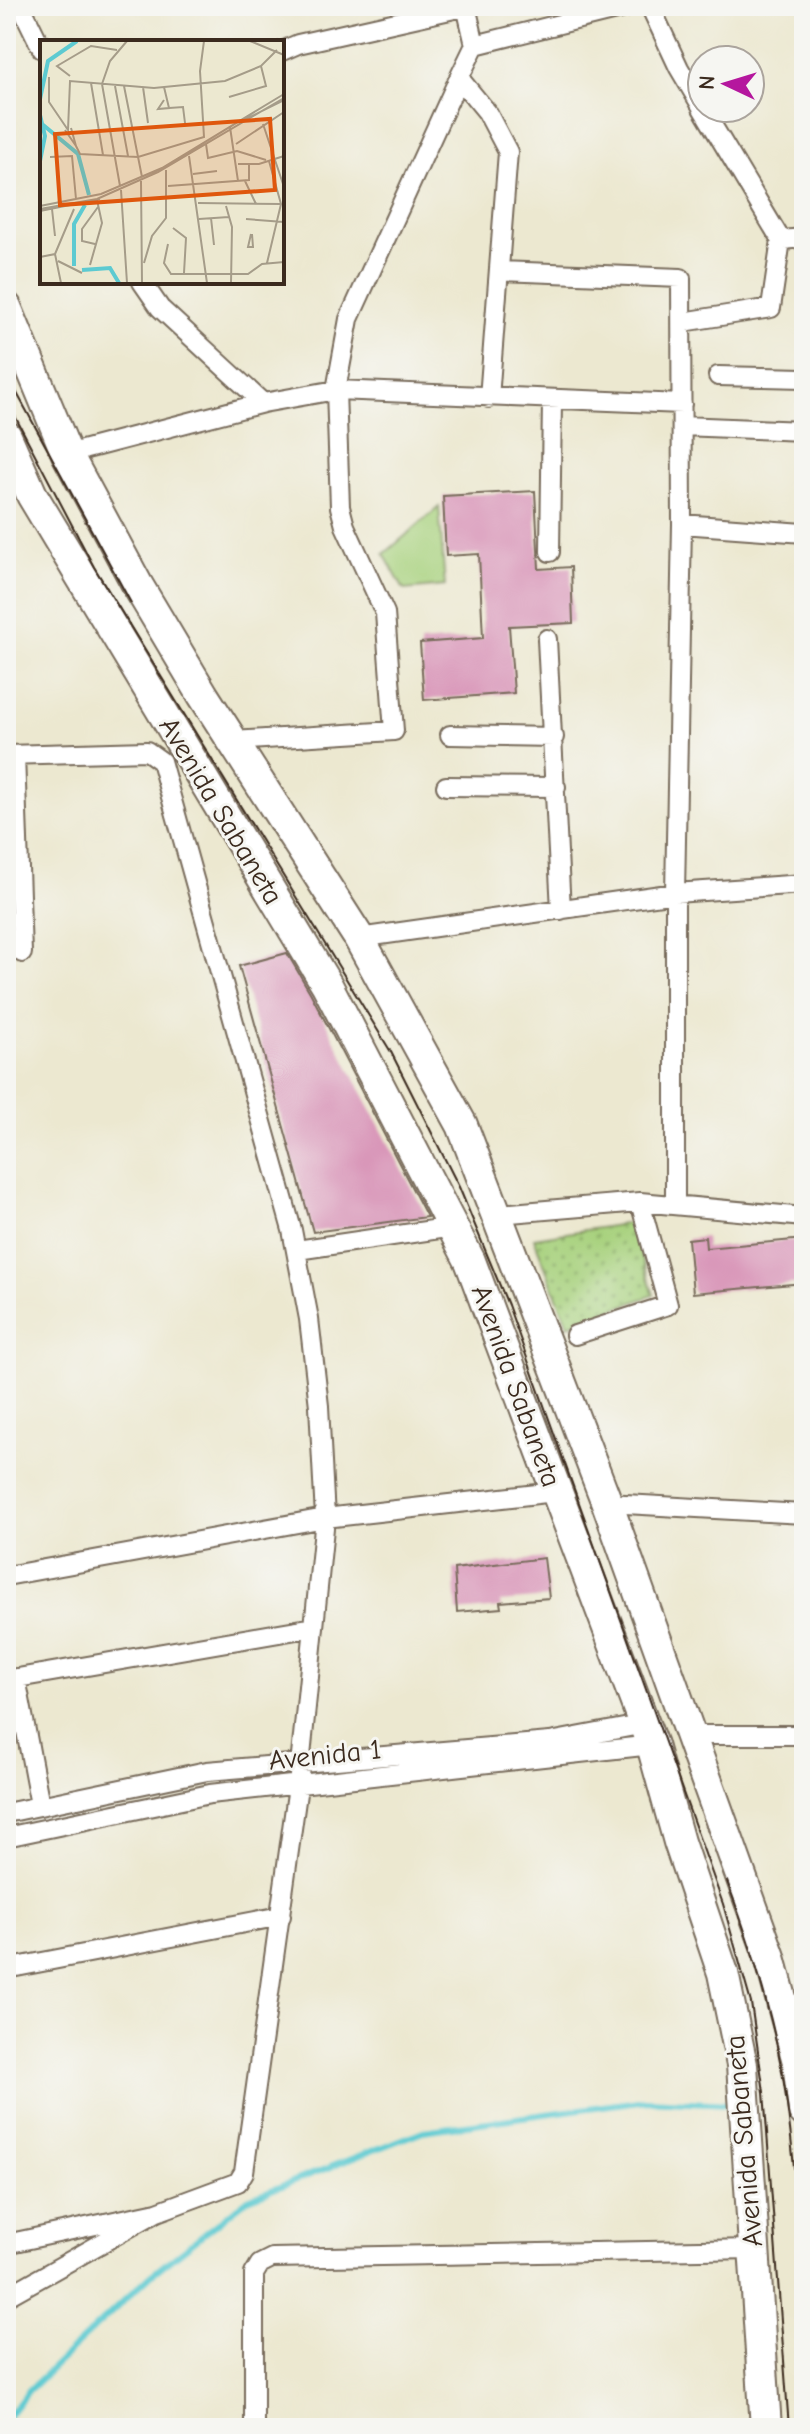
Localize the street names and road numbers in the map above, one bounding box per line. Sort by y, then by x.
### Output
street label: Avenida Sabaneta [153,712,289,910]
street label: Avenida Sabaneta [465,1281,567,1491]
street label: Avenida 1 [267,1733,383,1777]
street label: Avenida Sabaneta [719,2034,769,2248]

